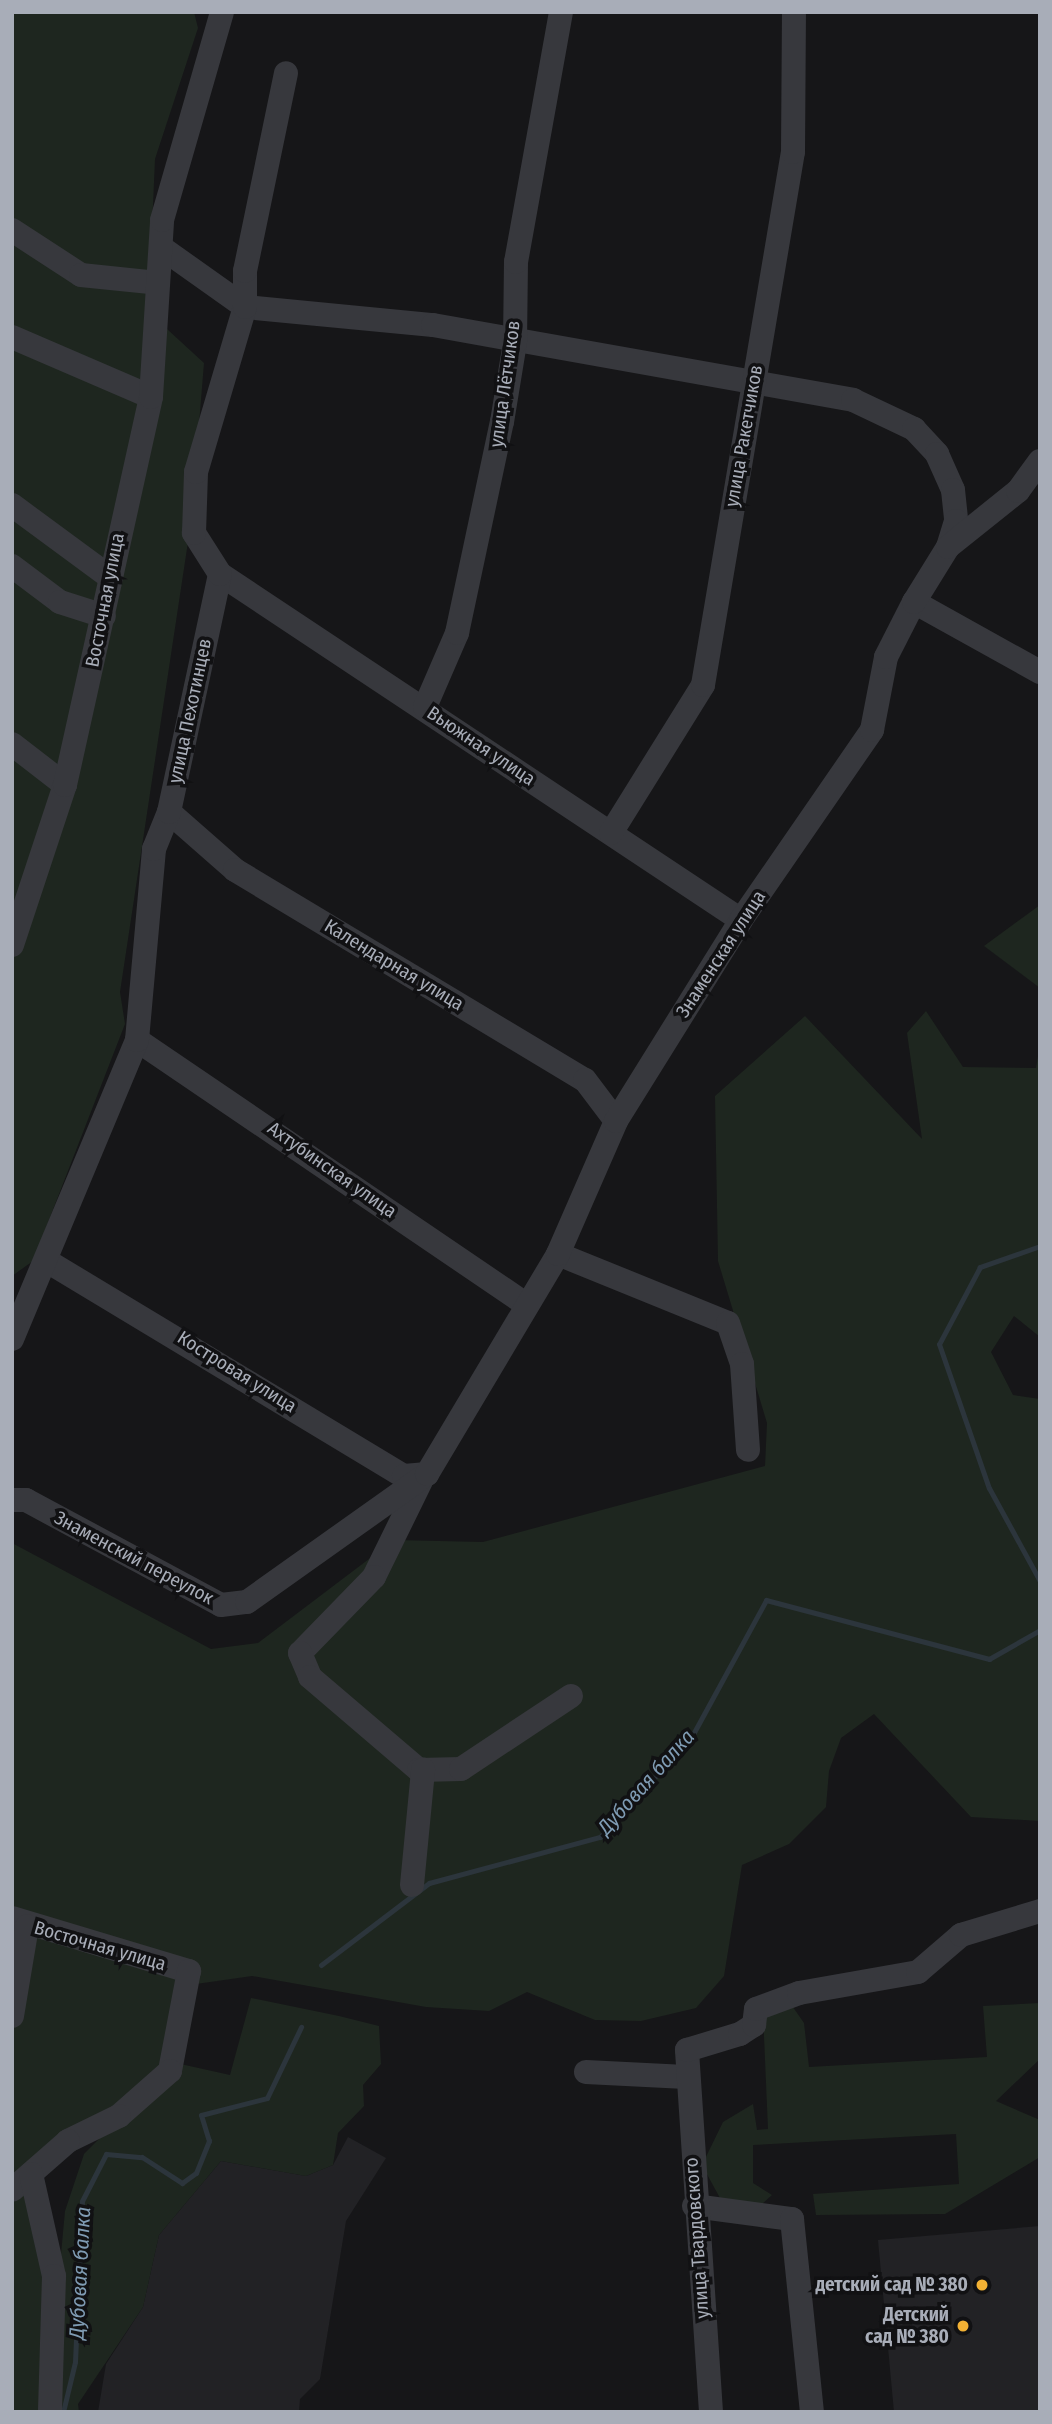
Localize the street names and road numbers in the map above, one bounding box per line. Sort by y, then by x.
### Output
street label: улица Лётчиков [485,319,525,449]
street label: улица Ракетчиков [720,363,768,509]
street label: Восточная улица [81,531,129,669]
street label: улица Пехотинцев [164,637,216,785]
street label: Вьюжная улица [423,701,539,791]
street label: Знаменская улица [671,886,771,1022]
street label: Календарная улица [320,914,468,1016]
street label: Ахтубинская улица [263,1117,401,1223]
street label: Костровая улица [173,1326,301,1418]
street label: Знаменский переулок [50,1506,218,1610]
street label: Восточная улица [31,1916,169,1976]
street label: улица Твардовского [680,2157,714,2319]

